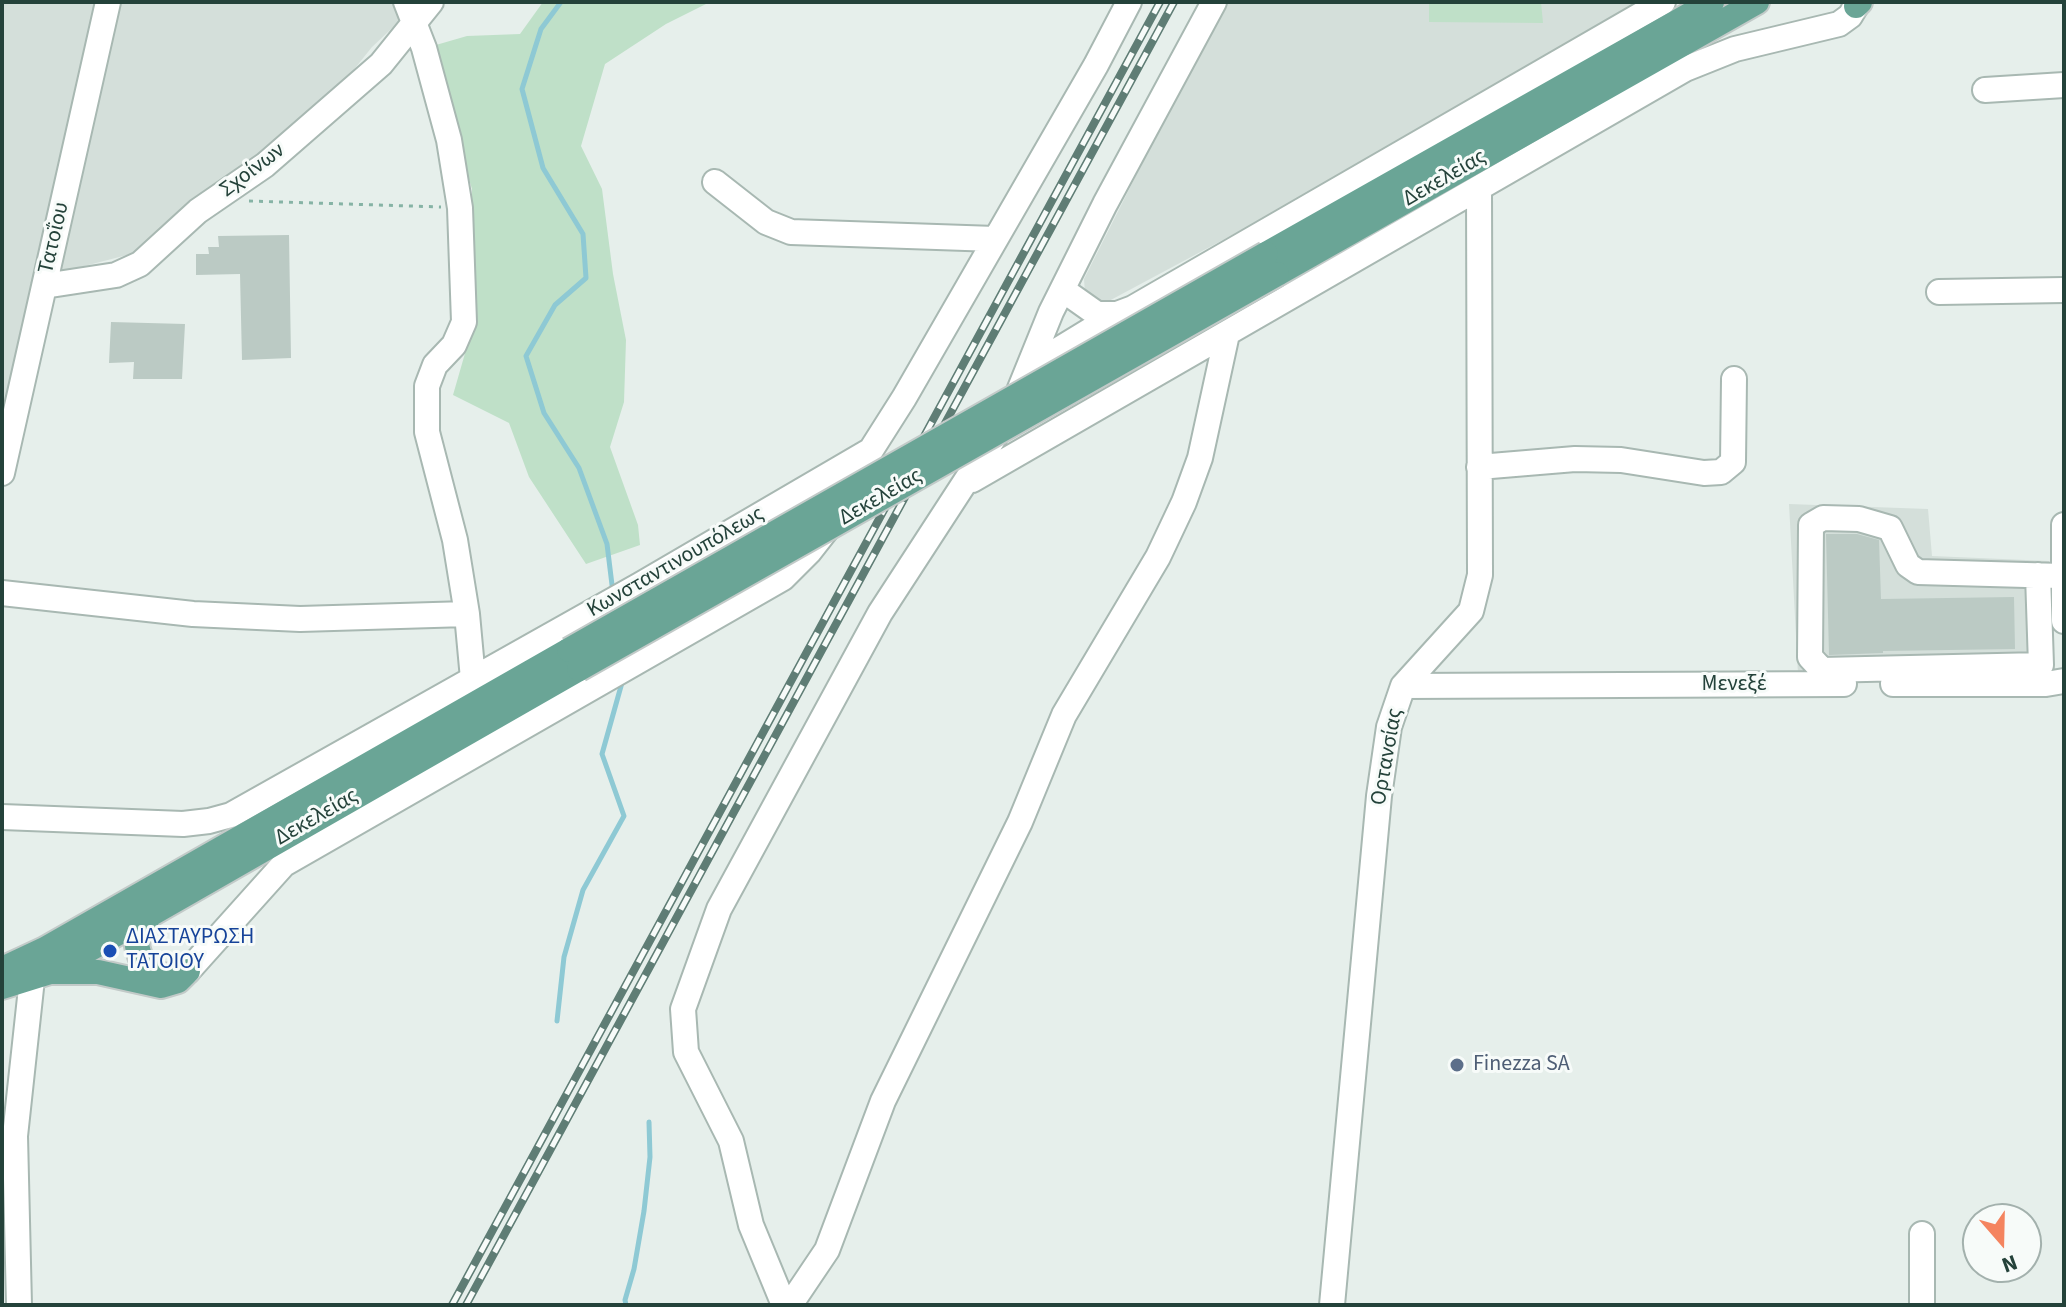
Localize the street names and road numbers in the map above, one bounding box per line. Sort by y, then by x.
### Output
street label: Σχοίνων [215,138,291,204]
street label: Δεκελείας [1399,145,1491,213]
street label: Τατοΐου [34,200,76,276]
street label: Δεκελείας [835,464,927,532]
street label: Κωνσταντινουπόλεως [583,502,769,624]
street label: Μενεξέ [1701,672,1767,698]
street label: Ορτανσίας [1367,707,1409,807]
street label: Δεκελείας [271,784,363,852]

